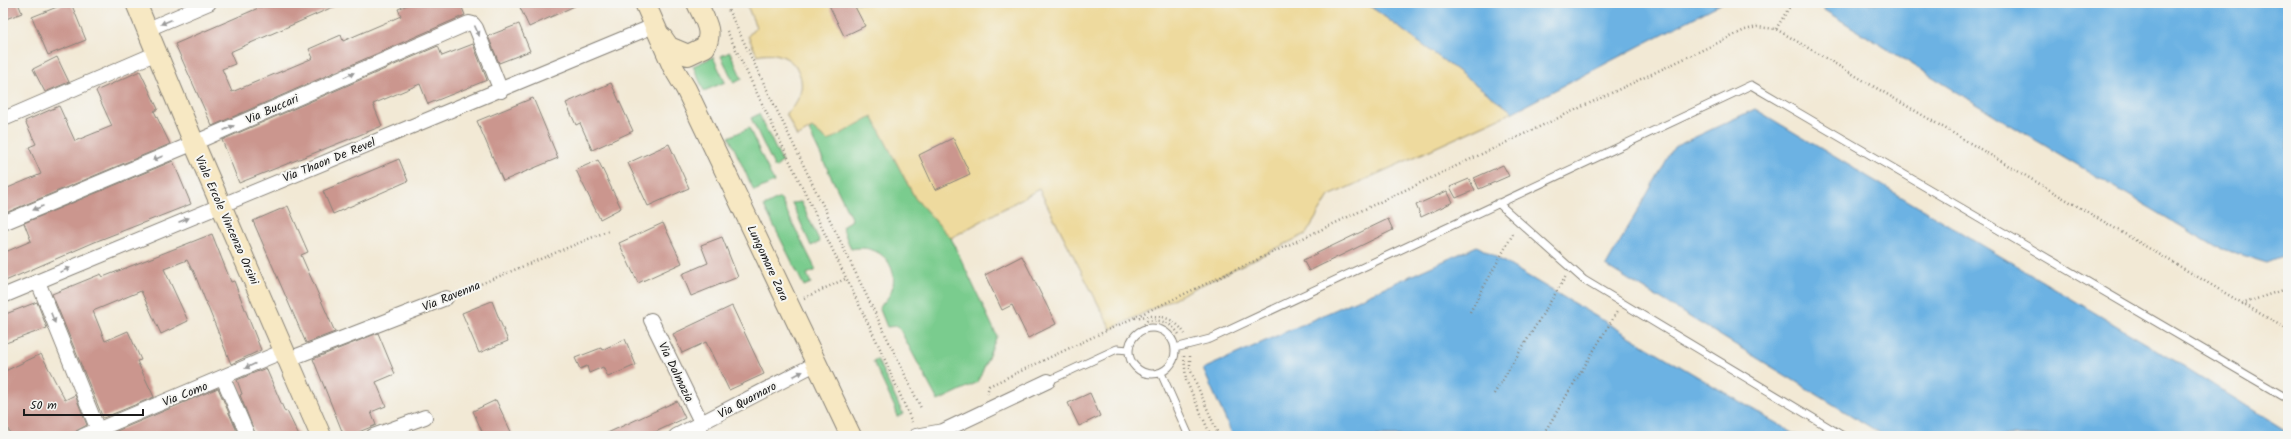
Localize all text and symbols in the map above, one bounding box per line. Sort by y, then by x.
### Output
one-way arrow [160,19,171,25]
one-way arrow [474,26,480,37]
one-way arrow [343,72,355,78]
street label: Via Buccari [243,89,303,130]
one-way arrow [224,124,236,130]
street label: Via Thaon De Revel [280,133,378,188]
street label: Viale Ercole Vincenzo Orsini [189,152,264,289]
one-way arrow [151,156,163,162]
one-way arrow [31,206,43,212]
one-way arrow [179,216,191,222]
street label: Lungomare Zara [742,222,794,305]
one-way arrow [59,267,71,273]
street label: Via Ravenna [419,276,483,317]
one-way arrow [50,313,56,325]
street label: Via Dalmazia [653,339,698,406]
one-way arrow [244,363,255,369]
one-way arrow [792,370,804,377]
street label: Via Como [160,377,211,412]
street label: Via Quarnaro [714,377,780,424]
scale bar [24,391,143,417]
text: 50 m [30,396,57,415]

